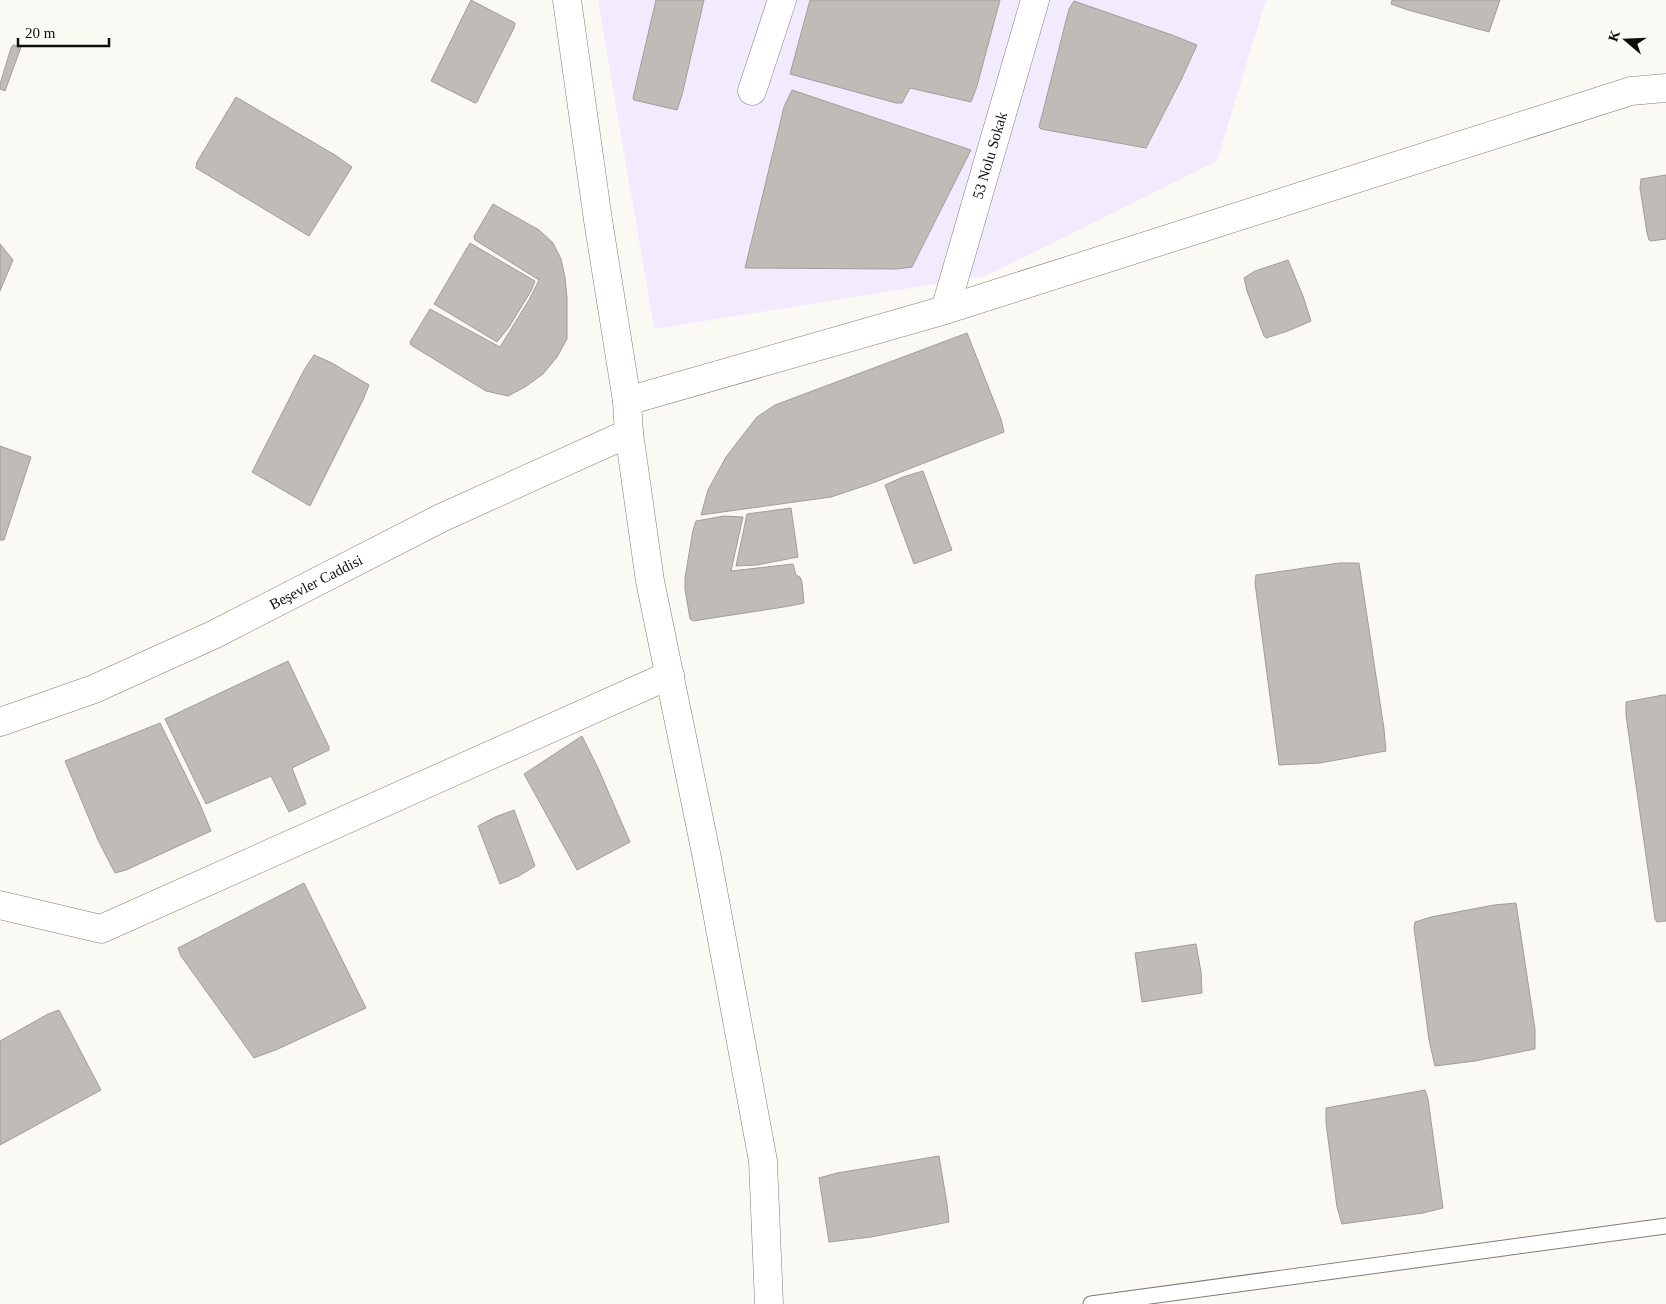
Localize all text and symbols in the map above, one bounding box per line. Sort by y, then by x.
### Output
scale bar [18,15,109,47]
north arrow [1601,15,1651,65]
text: 20 m [25,25,56,41]
text: K [1605,28,1623,44]
street label: 53 Nolu Sokak [970,109,1010,201]
street label: Beşevler Caddisi [267,552,365,613]

